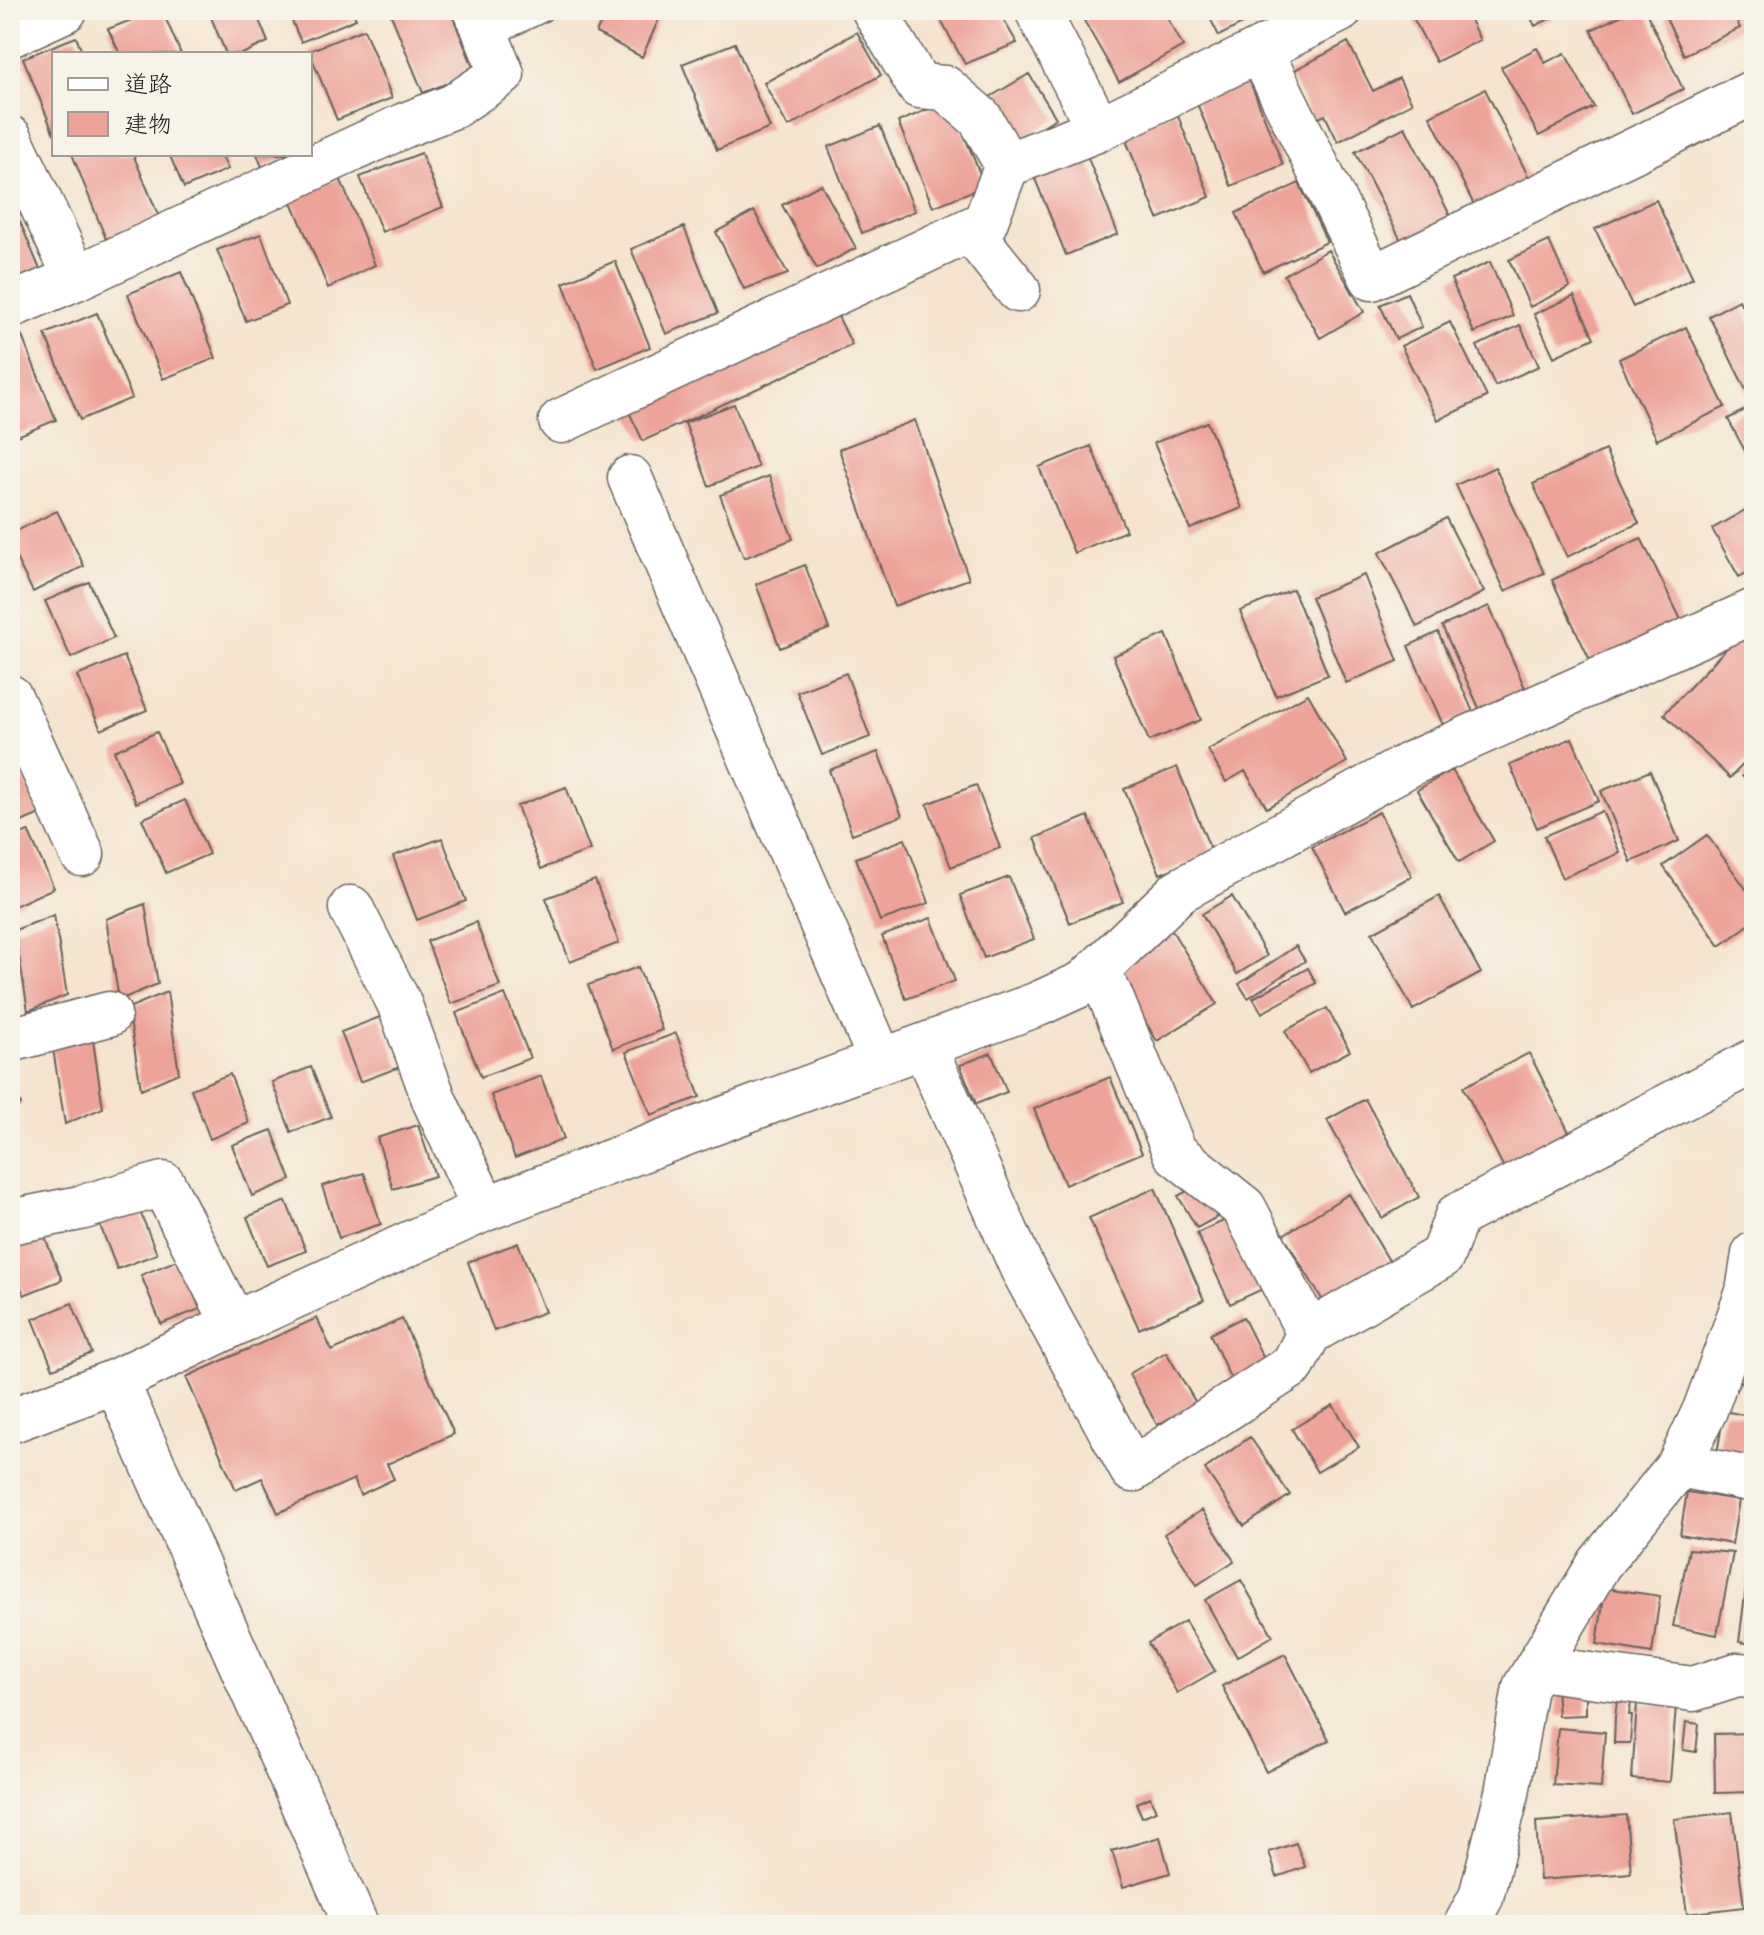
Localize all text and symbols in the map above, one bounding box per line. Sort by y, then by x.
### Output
legend [52,52,312,156]
text: 道路 [124,68,172,102]
text: 建物 [124,108,172,142]

